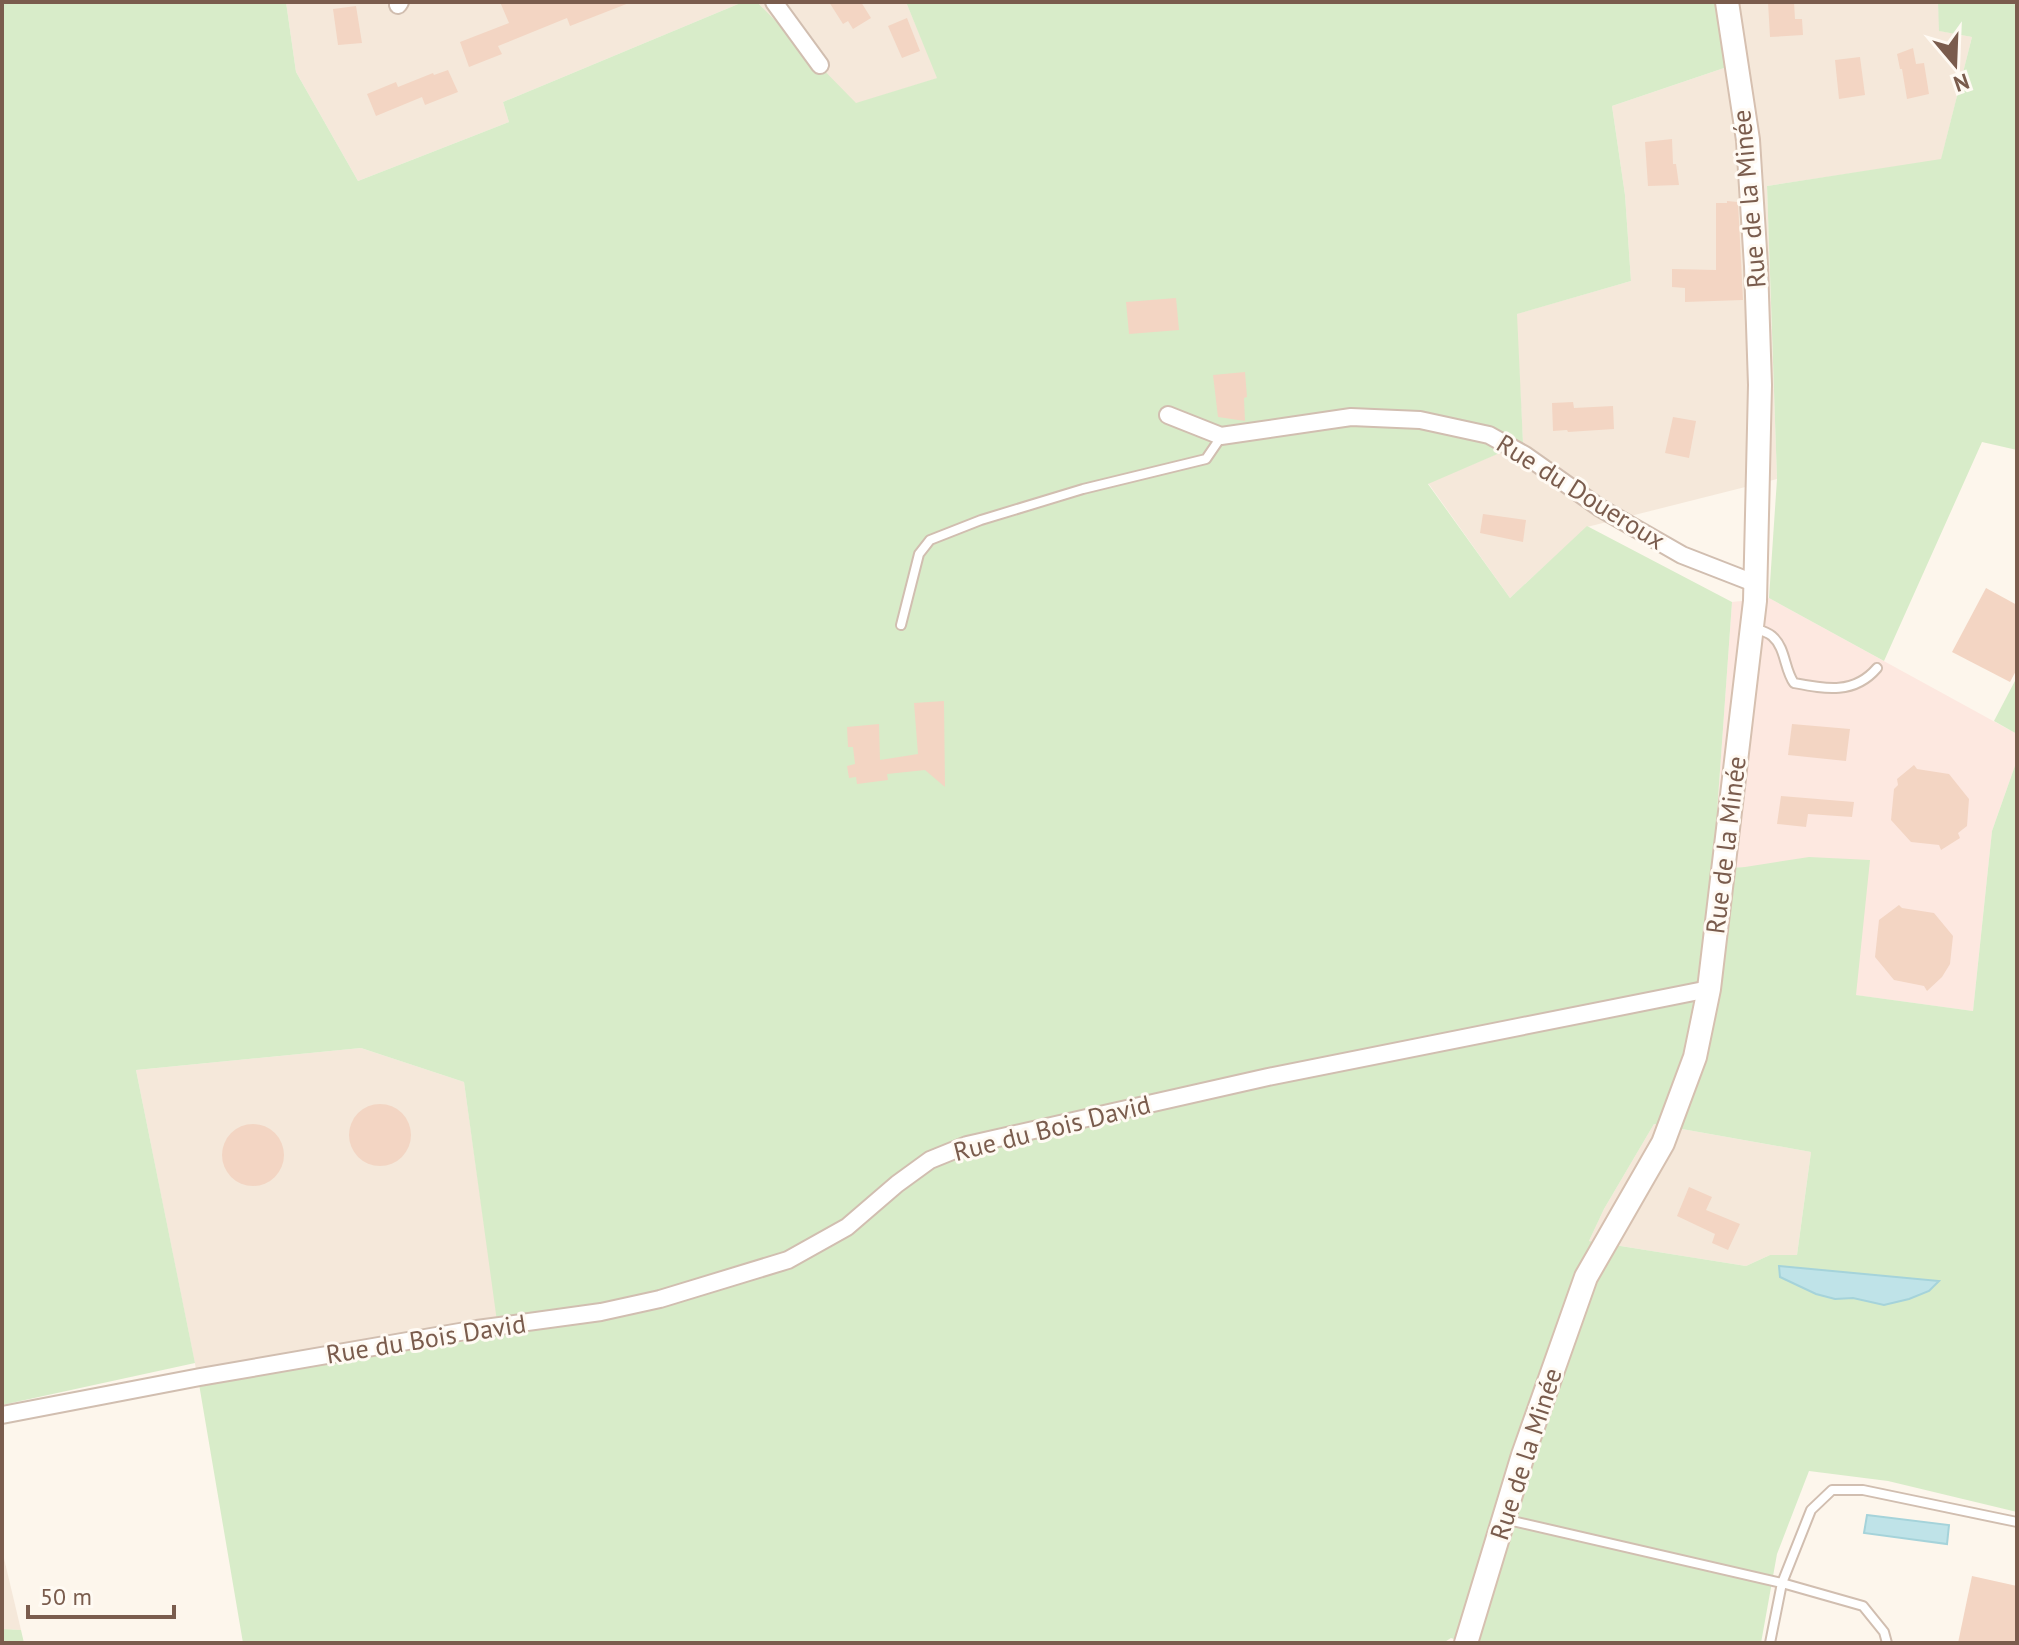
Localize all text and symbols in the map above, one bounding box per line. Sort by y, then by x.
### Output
north arrow [1915,24,1995,104]
text: N [1950,67,1973,99]
street label: Rue de la Minée [1724,109,1773,290]
street label: Rue du Doueroux [1491,427,1672,557]
street label: Rue de la Minée [1698,754,1753,936]
street label: Rue du Bois David [950,1087,1154,1168]
street label: Rue du Bois David [324,1306,528,1371]
street label: Rue de la Minée [1482,1364,1569,1544]
scale bar [28,1569,174,1619]
text: 50 m [40,1581,92,1612]

